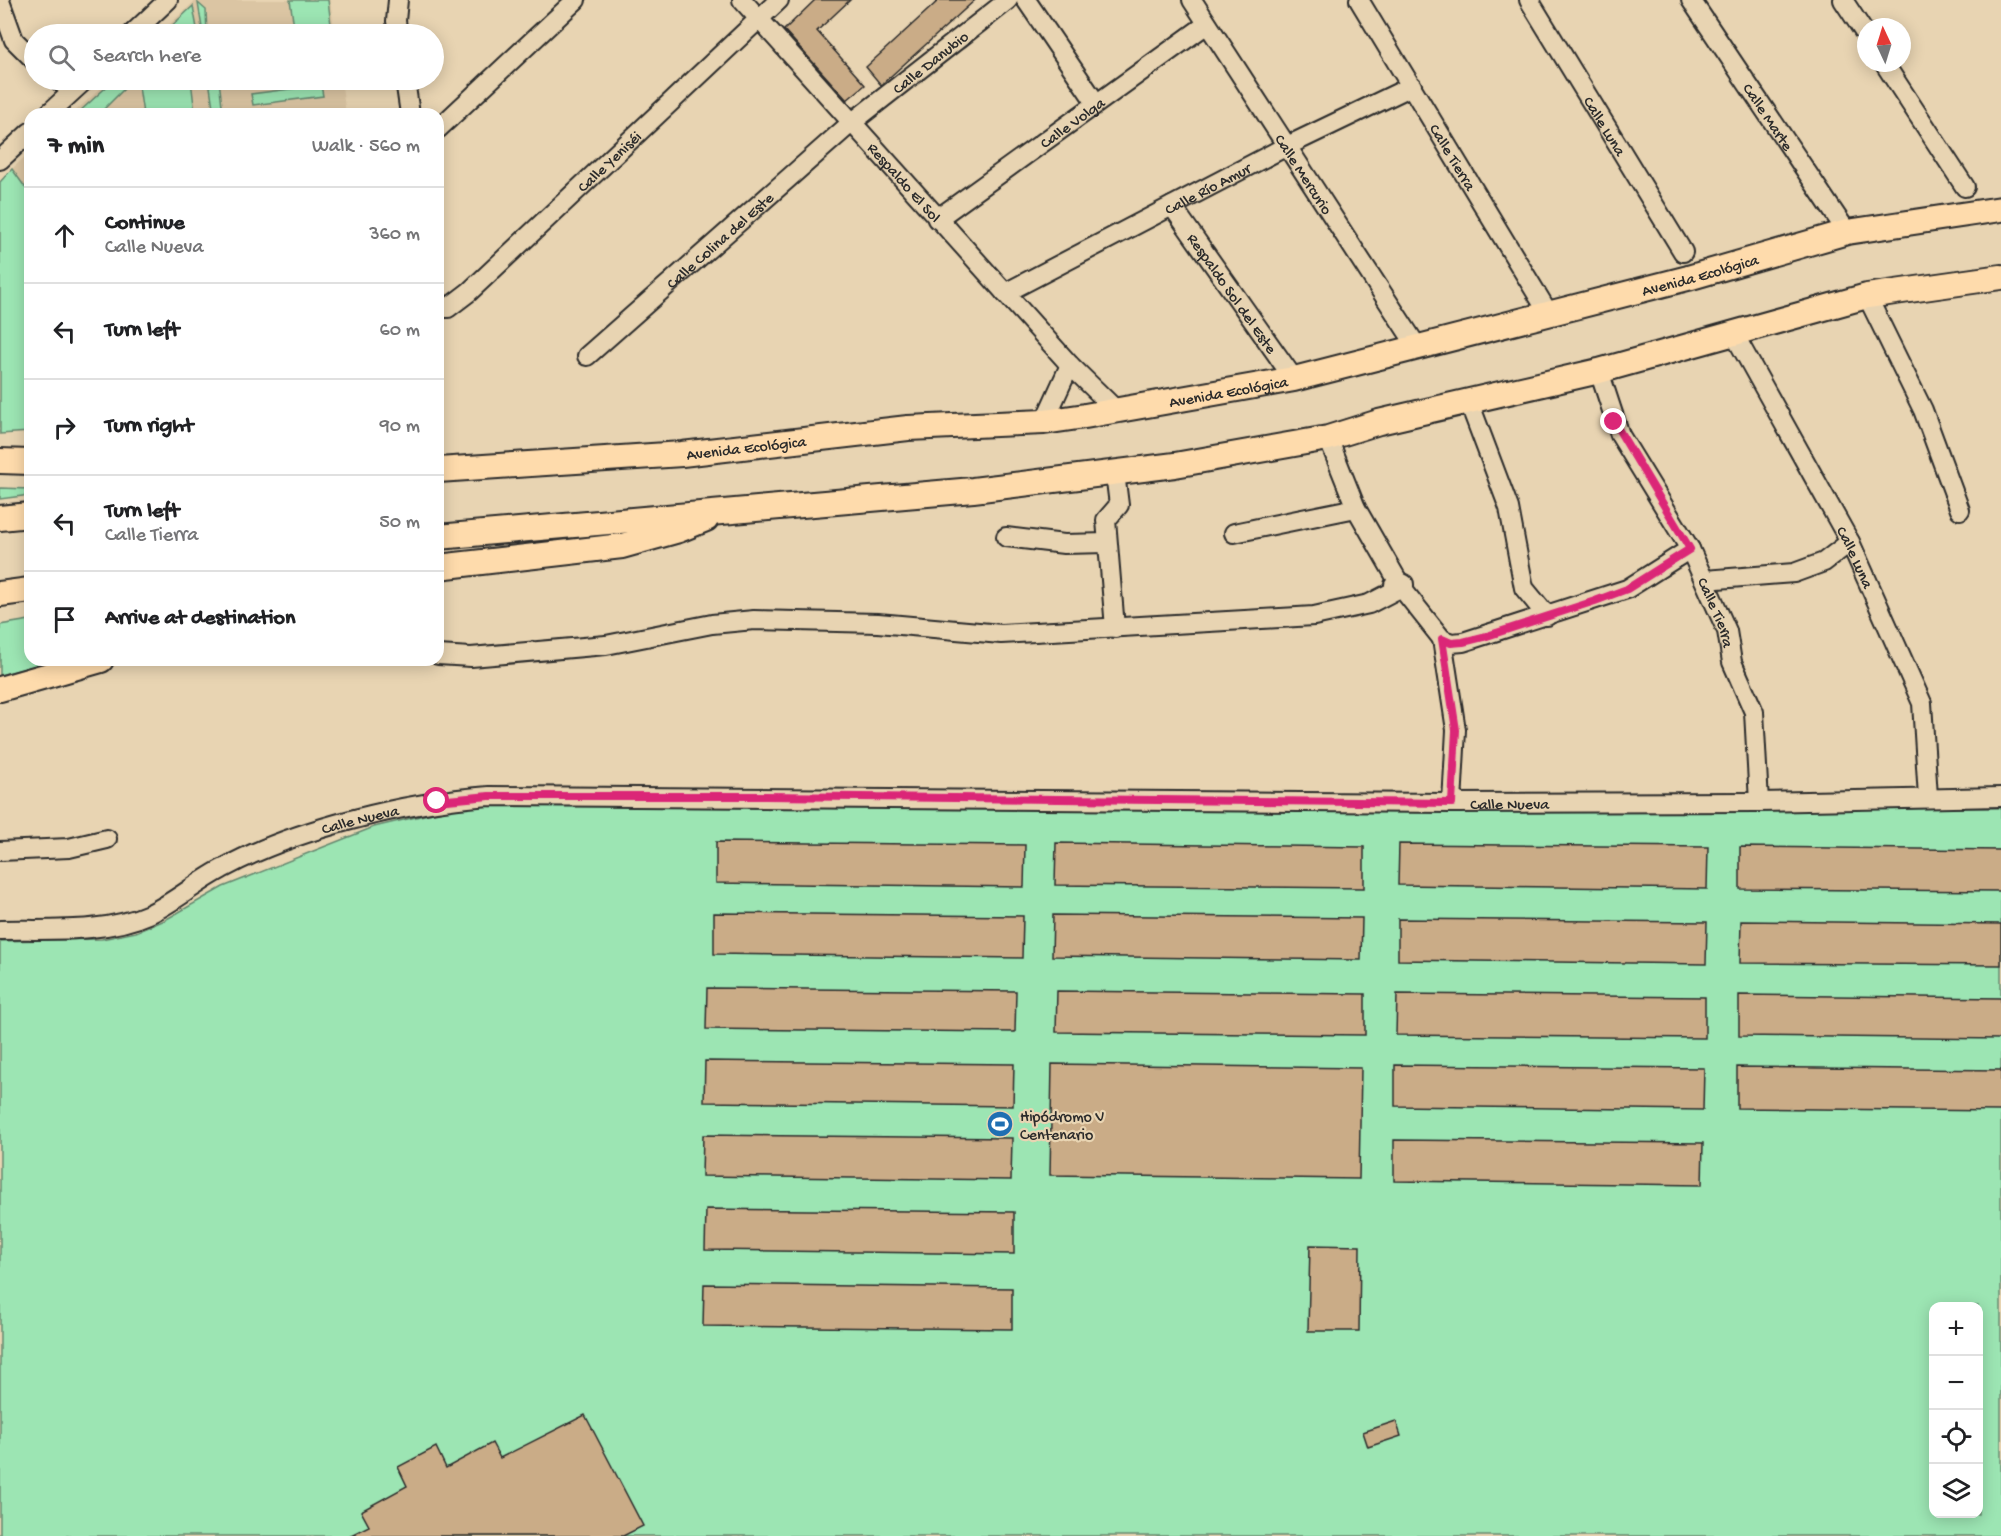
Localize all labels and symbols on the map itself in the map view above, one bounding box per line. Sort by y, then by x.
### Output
north arrow [1857,18,1911,72]
street label: Calle Danubio [890,29,974,100]
street label: Calle Marte [1737,81,1796,156]
street label: Calle Volga [1037,94,1111,154]
street label: Calle Luna [1577,94,1629,162]
street label: Calle Tierra [1423,121,1479,196]
street label: Calle Yeniséi [575,129,647,198]
street label: Calle Mercurio [1269,132,1335,219]
street label: Respaldo El Sol [862,140,943,228]
street label: Calle Río Amur [1162,160,1256,221]
street label: Calle Colina del Este [664,189,779,295]
street label: Respaldo Sol del Este [1181,231,1280,359]
street label: Avenida Ecológica [1640,252,1762,302]
street label: Avenida Ecológica [1168,374,1291,414]
route end [1600,408,1626,434]
street label: Avenida Ecológica [686,434,808,466]
street label: Calle Luna [1830,524,1876,593]
street label: Calle Tierra [1691,575,1736,650]
route start [423,787,449,813]
street label: Calle Nueva [1470,797,1550,816]
street label: Calle Nueva [320,803,402,841]
sports icon: Hipódromo V Centenario [985,1109,1015,1139]
place label: Hipódromo V Centenario [1020,1109,1105,1146]

